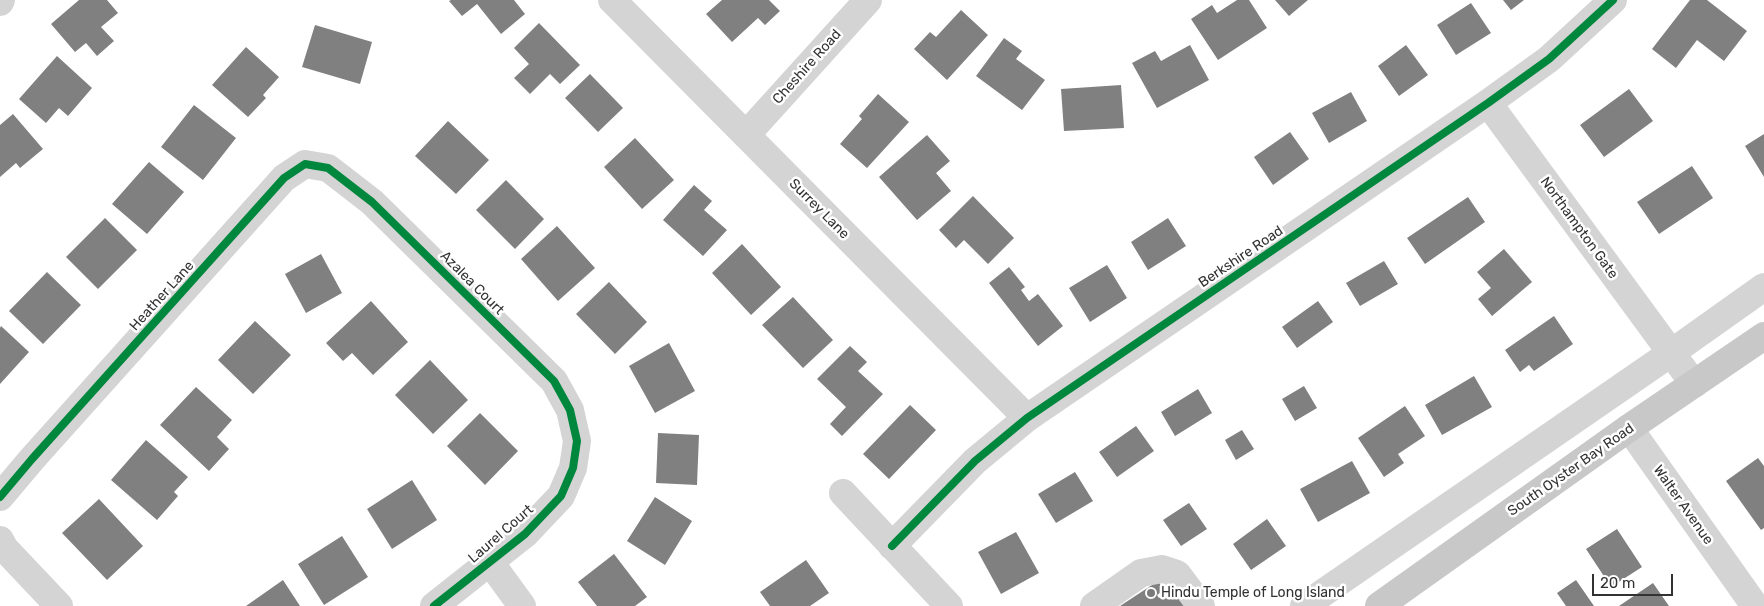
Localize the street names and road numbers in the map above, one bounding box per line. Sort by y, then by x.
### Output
street label: Cheshire Road [769,26,845,108]
street label: Northampton Gate [1537,174,1621,282]
street label: Surrey Lane [785,175,853,243]
street label: Berkshire Road [1196,223,1286,291]
street label: Azalea Court [437,248,507,318]
street label: Heather Lane [126,258,198,334]
street label: South Oyster Bay Road [1505,420,1637,520]
street label: Walter Avenue [1649,462,1717,548]
street label: Laurel Court [465,501,537,567]

